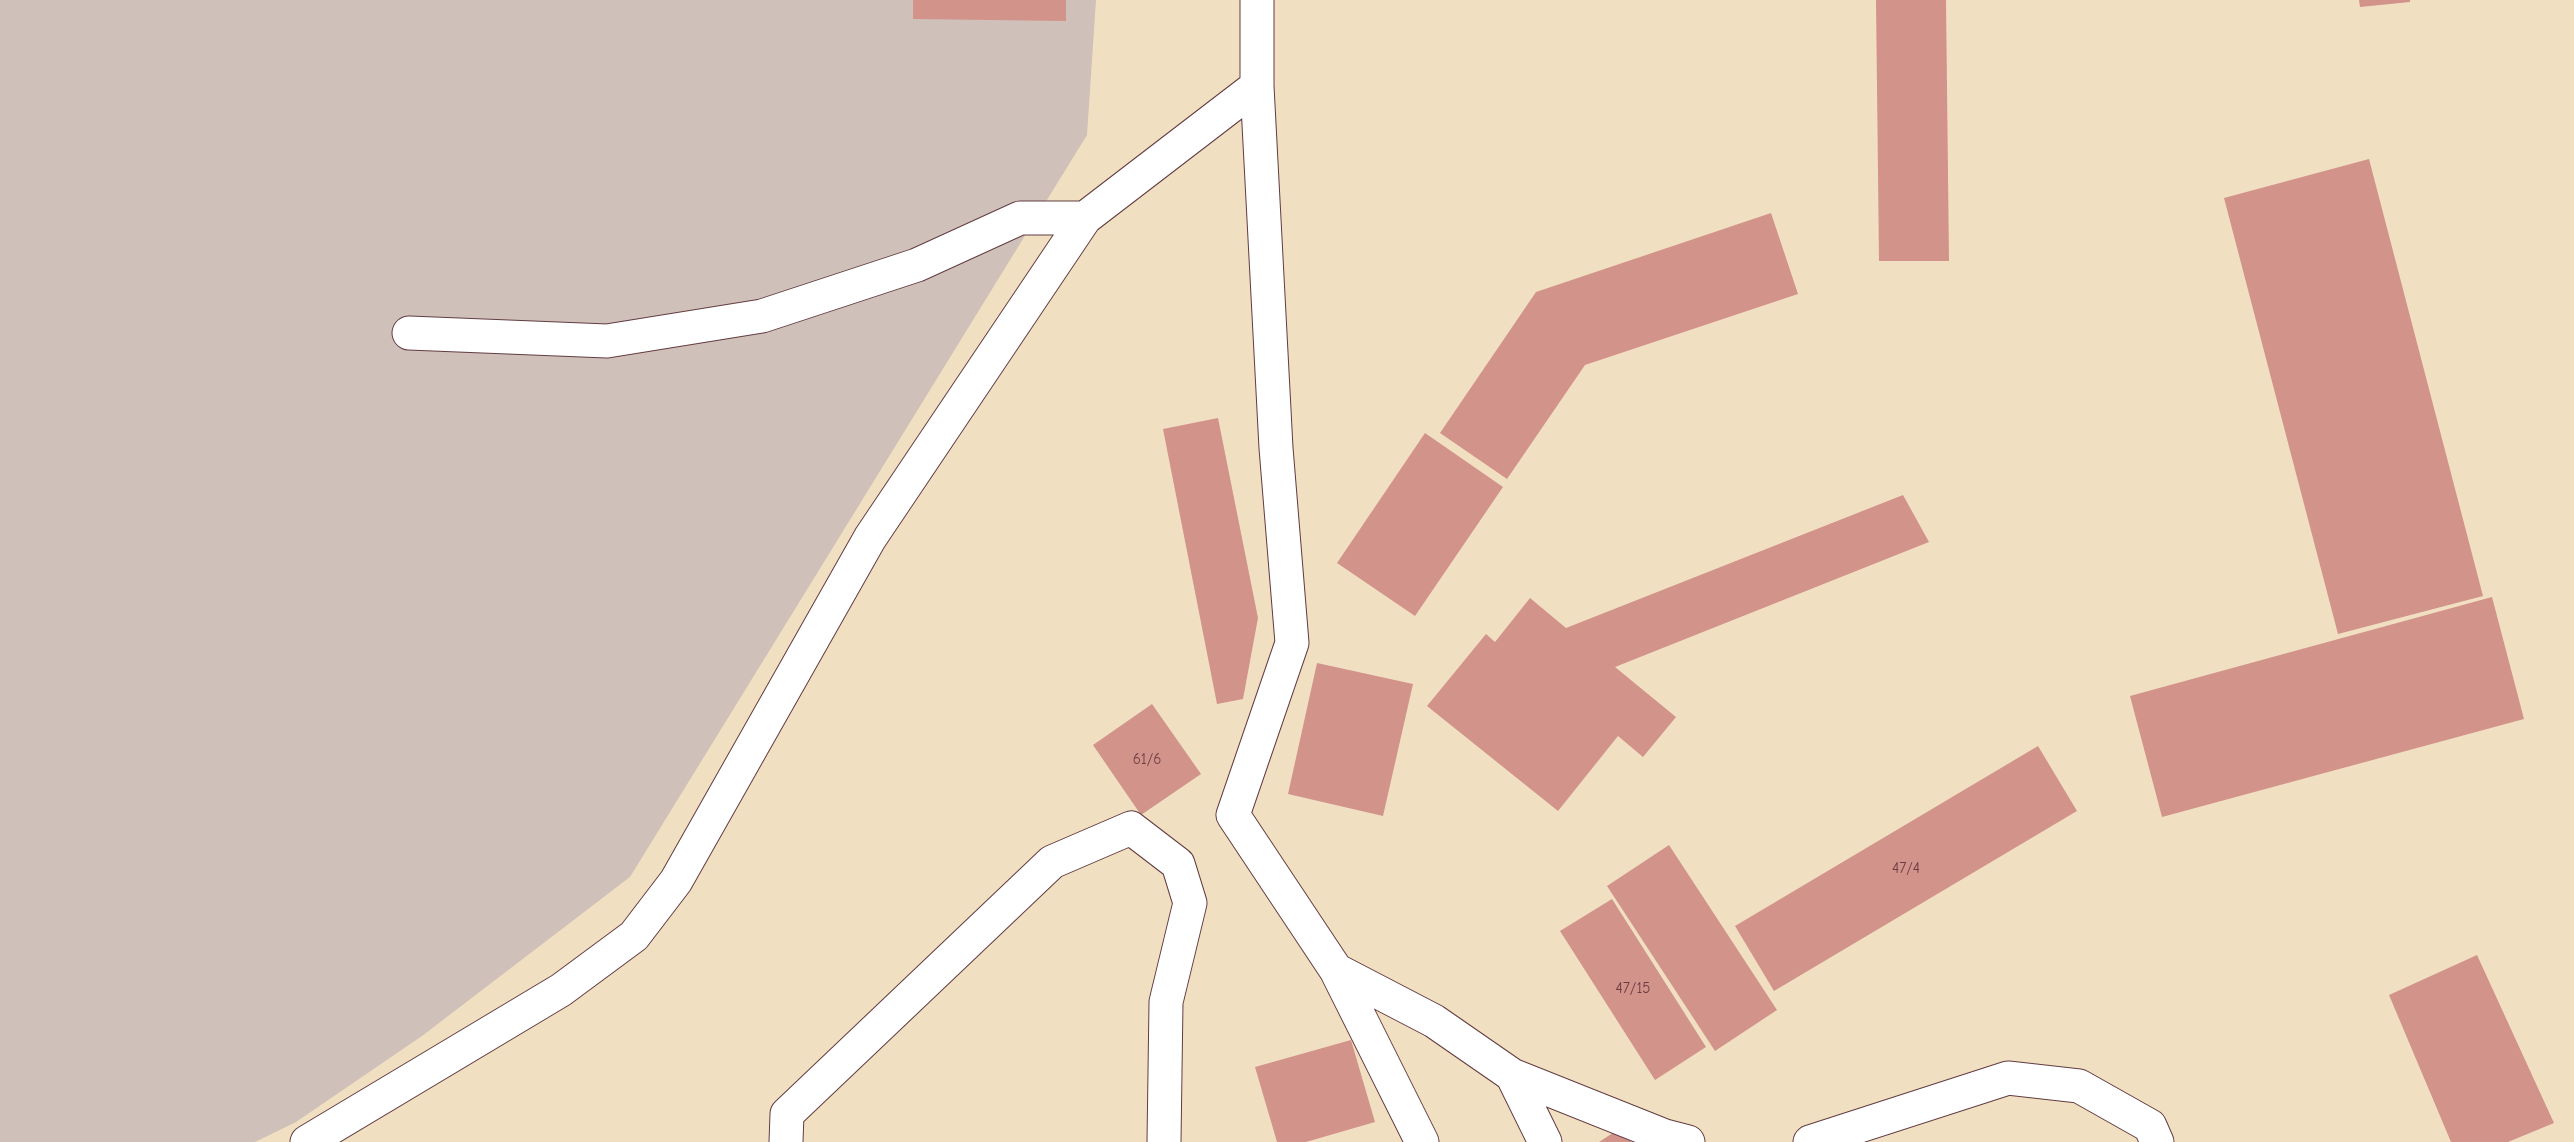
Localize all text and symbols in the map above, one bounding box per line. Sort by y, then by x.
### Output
house number: 61/6 [1133,751,1161,769]
house number: 47/4 [1892,860,1920,878]
house number: 47/15 [1616,980,1650,998]

